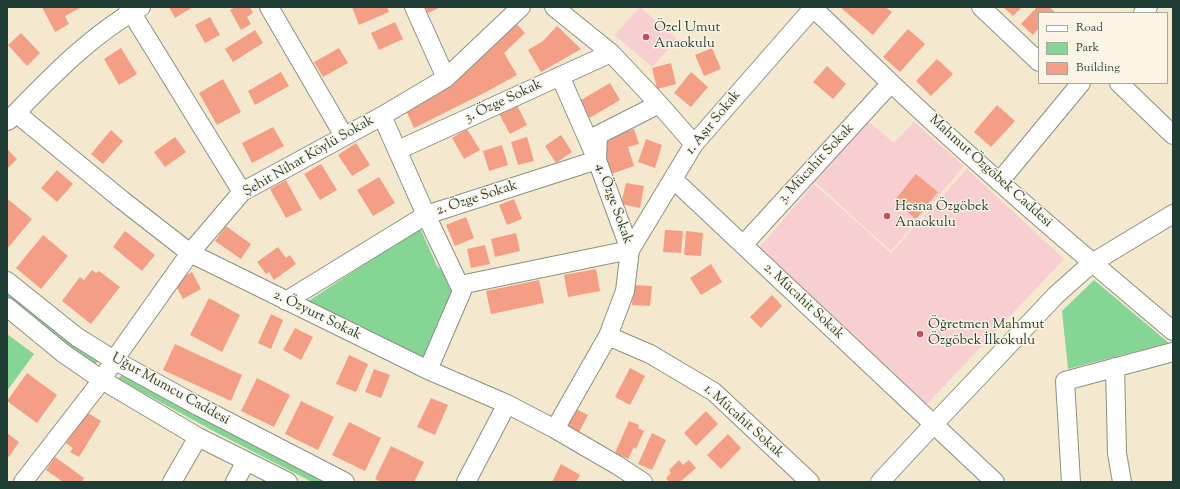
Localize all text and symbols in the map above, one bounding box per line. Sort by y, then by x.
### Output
legend [1038,12,1168,84]
text: Road [1076,19,1103,37]
place label: Özel Umut Anaokulu [654,21,720,54]
marker: Özel Umut Anaokulu [641,32,651,42]
text: Park [1076,39,1099,57]
text: Building [1076,59,1120,77]
street label: 3. Özge Sokak [463,77,545,127]
street label: 1. Aşır Sokak [683,87,745,159]
street label: Mahmut Özgöbek Caddesi [925,112,1055,232]
street label: Şehit Nihat Köylü Sokak [241,113,377,201]
street label: 3. Mücahit Sokak [776,121,858,207]
street label: 4. Özge Sokak [591,161,635,247]
street label: 2. Özge Sokak [434,178,520,220]
place label: Hesna Özgöbek Anaokulu [895,200,989,232]
marker: Hesna Özgöbek Anaokulu [882,211,892,221]
street label: 2. Mücahit Sokak [759,260,847,344]
street label: 2. Özyurt Sokak [270,287,364,345]
place label: Öğretmen Mahmut Özgöbek İlkokulu [928,318,1044,350]
marker: Öğretmen Mahmut Özgöbek İlkokulu [915,329,925,339]
street label: Uğur Mumcu Caddesi [108,350,232,430]
street label: 1. Mücahit Sokak [699,382,787,462]

